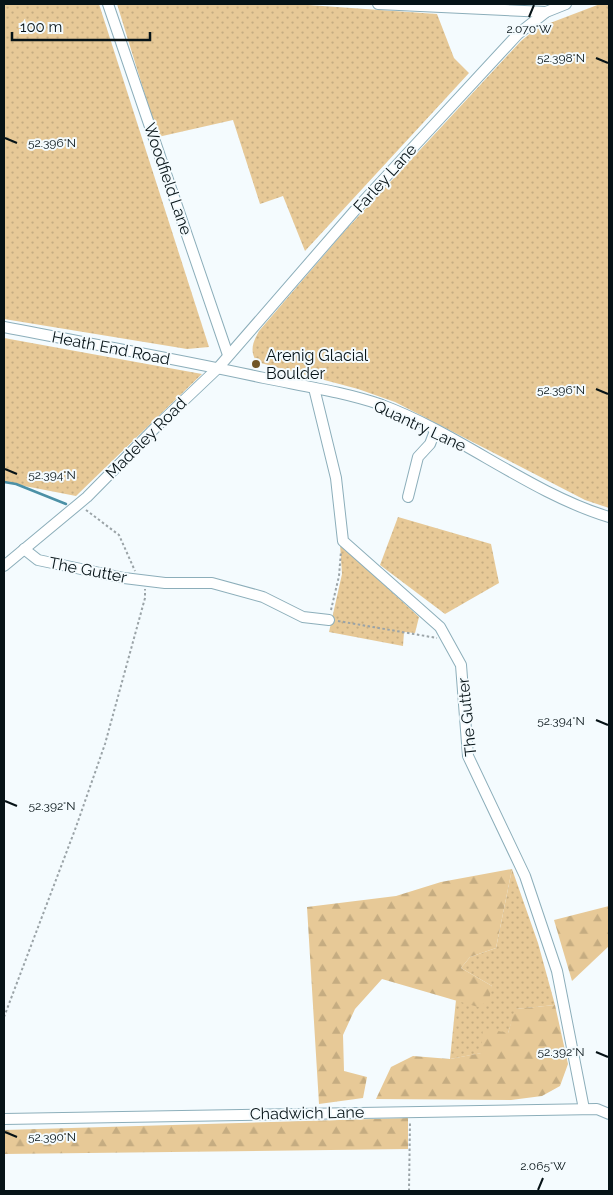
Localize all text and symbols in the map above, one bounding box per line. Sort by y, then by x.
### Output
scale bar [12,10,150,42]
text: 100 m [20,18,62,36]
text: 2.070°W [507,22,552,36]
text: 52.398°N [537,51,585,65]
street label: Woodfield Lane [140,120,196,238]
text: 52.396°N [28,136,76,150]
street label: Farley Lane [349,140,421,216]
street label: Heath End Road [50,327,172,369]
place label: Arenig Glacial Boulder [266,346,369,383]
marker: Arenig Glacial Boulder [250,358,262,370]
text: 52.396°N [537,383,585,397]
street label: Madeley Road [102,394,190,482]
street label: Quantry Lane [371,396,469,456]
text: 52.394°N [28,468,76,482]
street label: The Gutter [47,553,129,587]
street label: The Gutter [453,676,481,757]
text: 52.394°N [537,714,585,728]
text: 52.392°N [28,799,76,813]
text: 52.392°N [537,1045,585,1059]
street label: Chadwich Lane [250,1103,364,1123]
text: 52.390°N [28,1130,76,1144]
text: 2.065°W [520,1159,566,1173]

